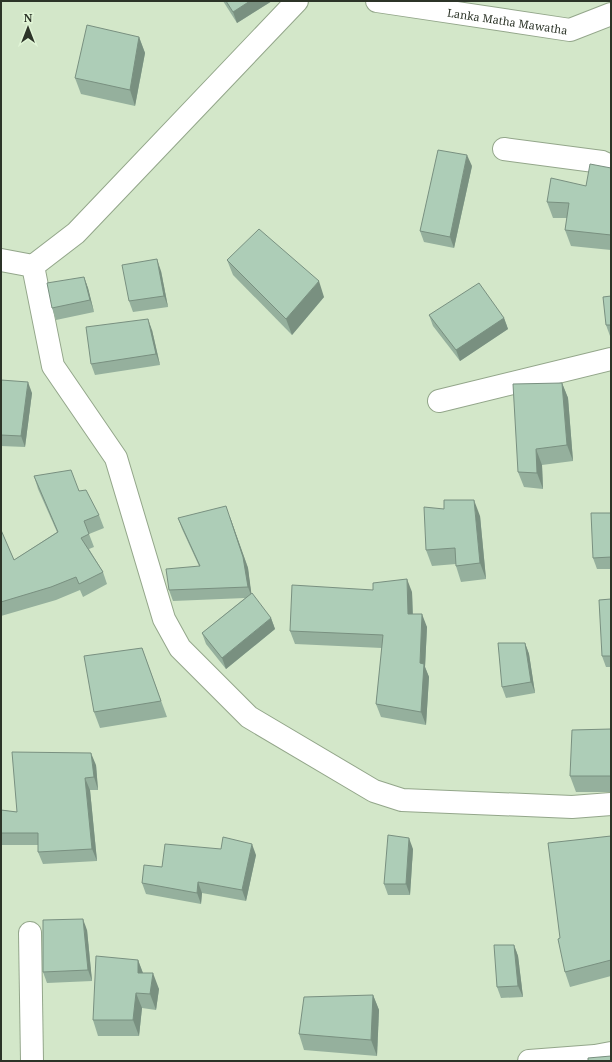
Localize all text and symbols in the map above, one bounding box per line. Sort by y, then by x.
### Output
street label: Lanka Matha Mawatha [446,4,569,37]
north arrow [8,8,48,48]
text: N [24,10,33,25]

